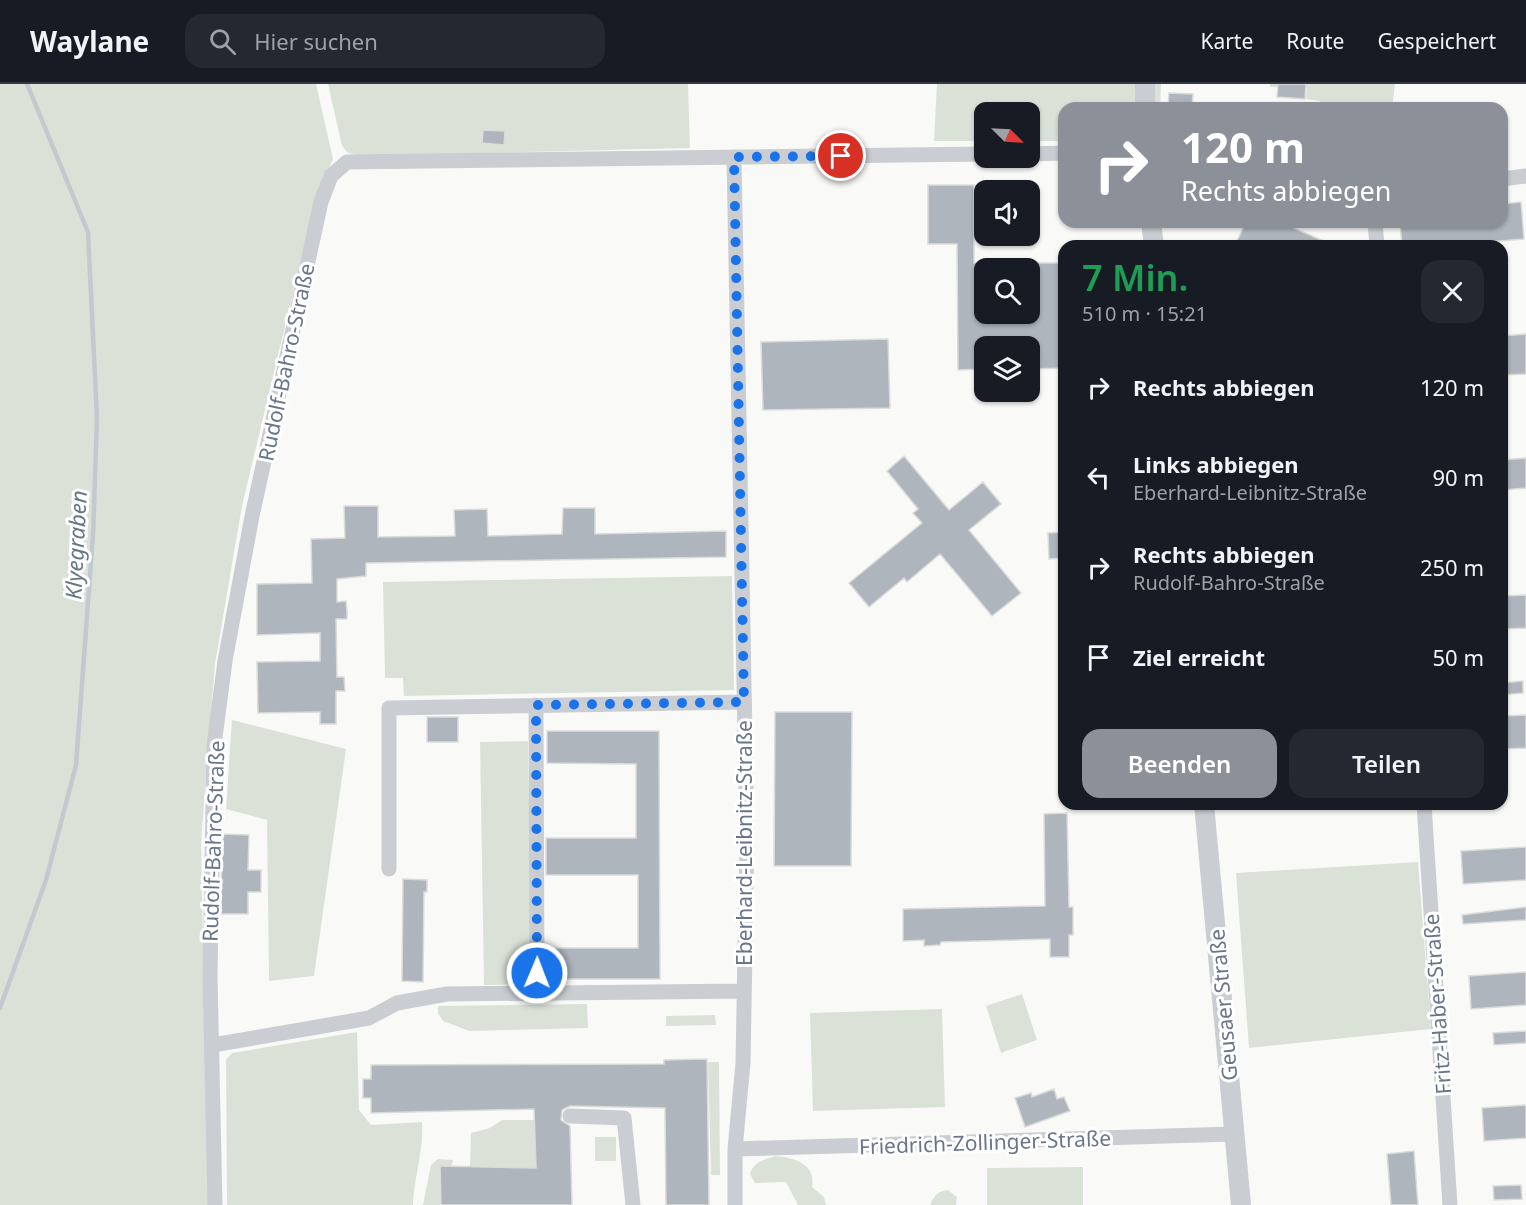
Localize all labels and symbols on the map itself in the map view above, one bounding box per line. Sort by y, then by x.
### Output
north arrow [974,102,1040,168]
pin [815,130,866,181]
street label: Rudolf-Bahro-Straße [251,261,321,463]
water label: Klyegraben [57,490,93,600]
street label: Eberhard-Leibnitz-Straße [730,720,758,966]
street label: Rudolf-Bahro-Straße [195,740,231,942]
street label: Fritz-Haber-Straße [1417,913,1457,1095]
street label: Geusaer Straße [1202,928,1244,1082]
position arrow [505,941,569,1005]
street label: Friedrich-Zollinger-Straße [859,1124,1111,1160]

